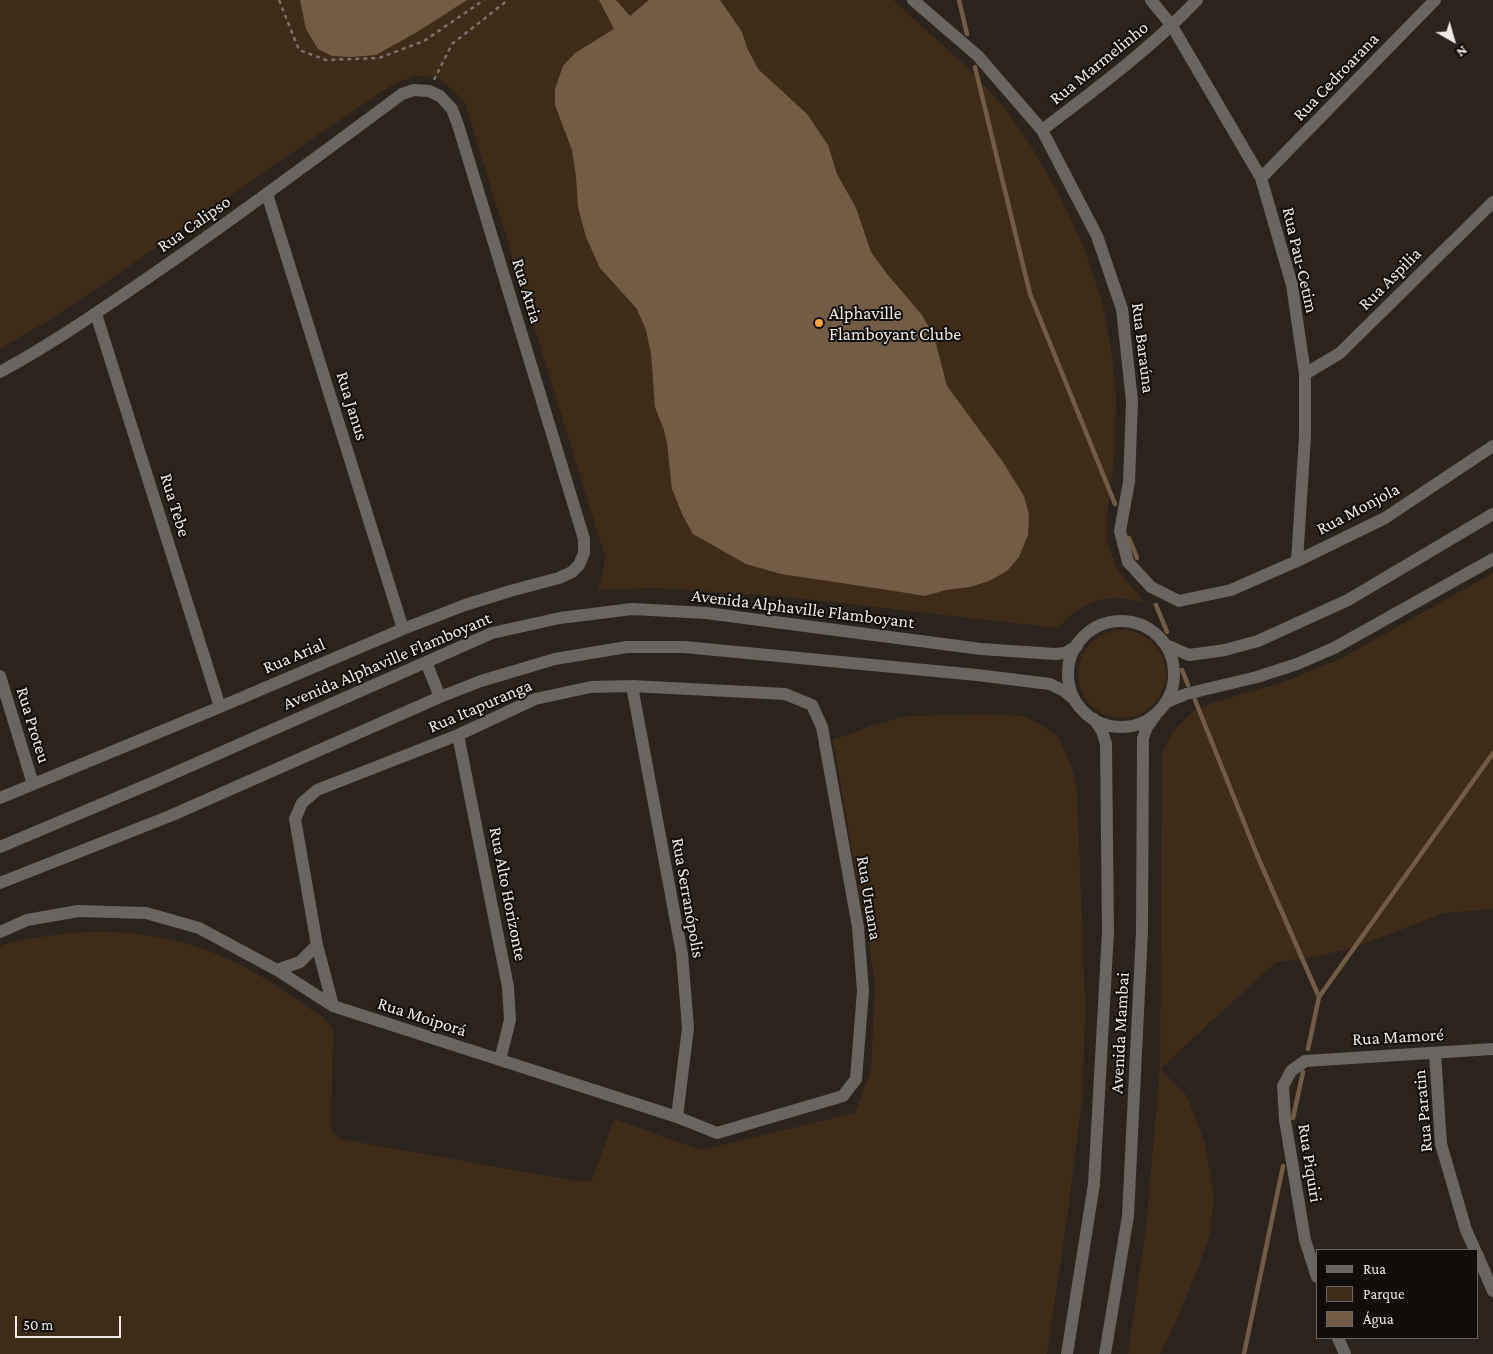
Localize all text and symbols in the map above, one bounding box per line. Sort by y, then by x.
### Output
north arrow [1428,15,1478,65]
street label: Rua Marmelinho [1045,17,1153,109]
street label: Rua Cedroarana [1288,28,1384,126]
text: N [1454,43,1471,61]
street label: Rua Calipso [153,191,235,257]
street label: Rua Pau-Cetim [1277,205,1323,315]
street label: Rua Aspilia [1354,243,1426,315]
street label: Rua Atria [507,256,547,326]
street label: Rua Baraúna [1127,301,1159,395]
place label: Alphaville Flamboyant Clube [829,302,961,344]
marker: Alphaville Flamboyant Clube [813,317,825,329]
street label: Rua Janus [331,369,373,443]
street label: Rua Tebe [155,471,195,539]
street label: Rua Monjola [1313,478,1403,540]
street label: Avenida Alphaville Flamboyant [690,585,916,633]
street label: Avenida Alphaville Flamboyant [280,607,494,715]
street label: Rua Arial [260,633,328,679]
street label: Rua Itapuranga [425,674,535,738]
street label: Rua Proteu [11,684,55,766]
street label: Rua Alto Horizonte [484,825,532,963]
street label: Rua Serranópolis [667,836,709,960]
street label: Rua Uruana [852,854,886,942]
street label: Avenida Mambai [1106,972,1134,1094]
street label: Rua Moiporá [375,992,469,1042]
street label: Rua Mamoré [1352,1024,1444,1050]
street label: Rua Paratin [1409,1069,1437,1153]
street label: Rua Piquiri [1293,1122,1327,1204]
legend [1316,1249,1478,1339]
text: Rua [1363,1261,1386,1277]
text: Parque [1363,1286,1404,1302]
scale bar [18,1306,124,1338]
text: Água [1363,1311,1394,1327]
text: 50 m [23,1317,53,1333]

